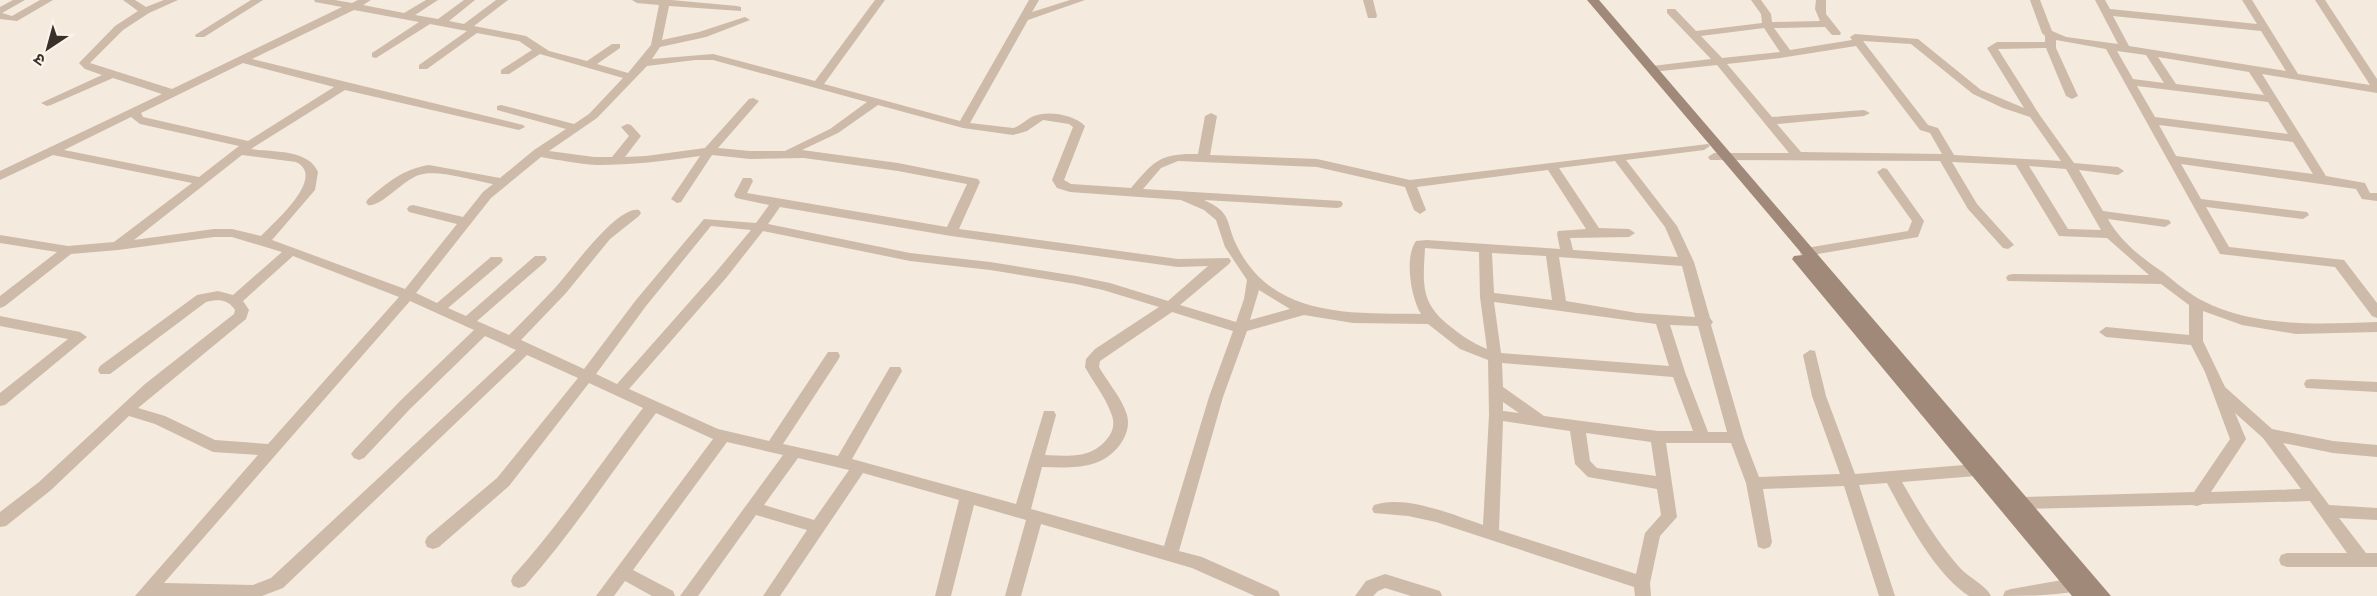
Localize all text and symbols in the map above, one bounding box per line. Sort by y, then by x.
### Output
north arrow [18,18,78,78]
text: उ [30,50,48,69]

